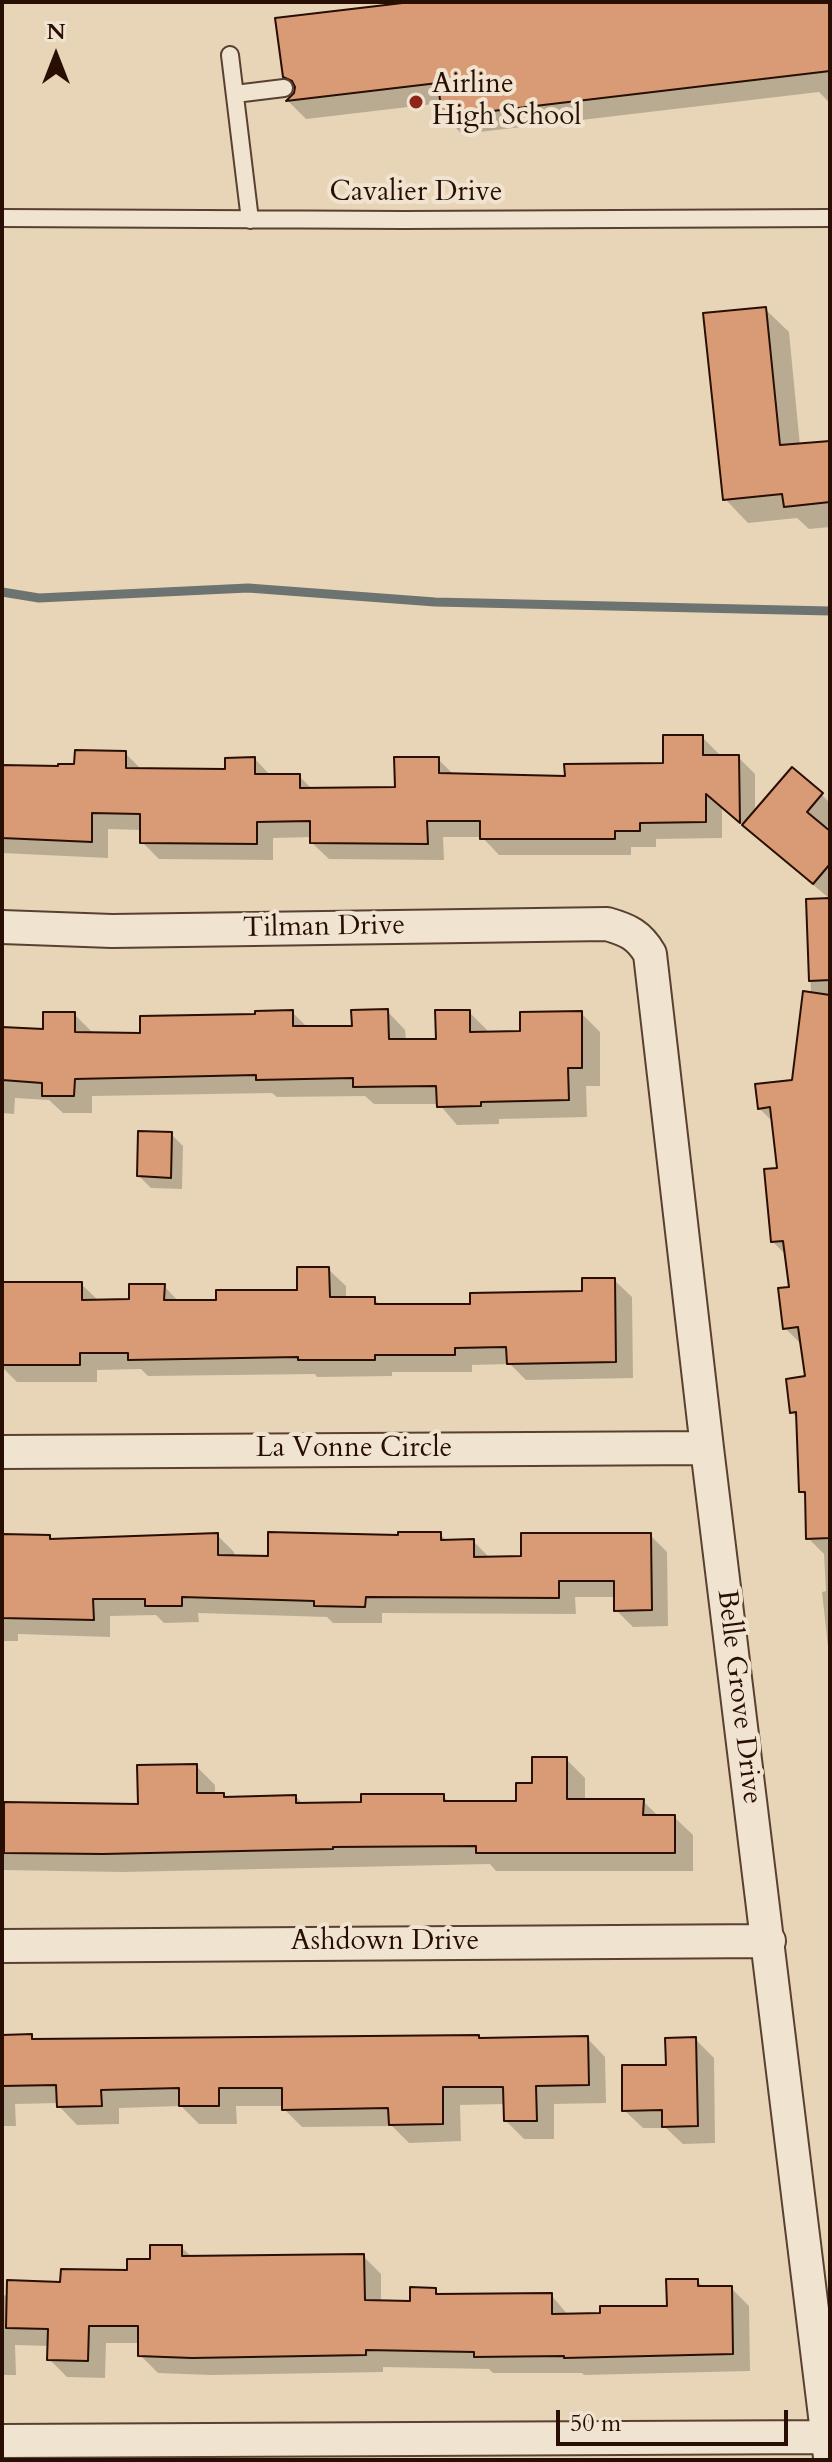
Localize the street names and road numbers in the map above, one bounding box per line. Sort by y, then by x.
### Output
street label: Cavalier Drive [330,177,502,211]
street label: Tilman Drive [242,910,406,946]
street label: La Vonne Circle [256,1433,452,1467]
street label: Belle Grove Drive [708,1588,768,1806]
street label: Ashdown Drive [291,1926,479,1960]

